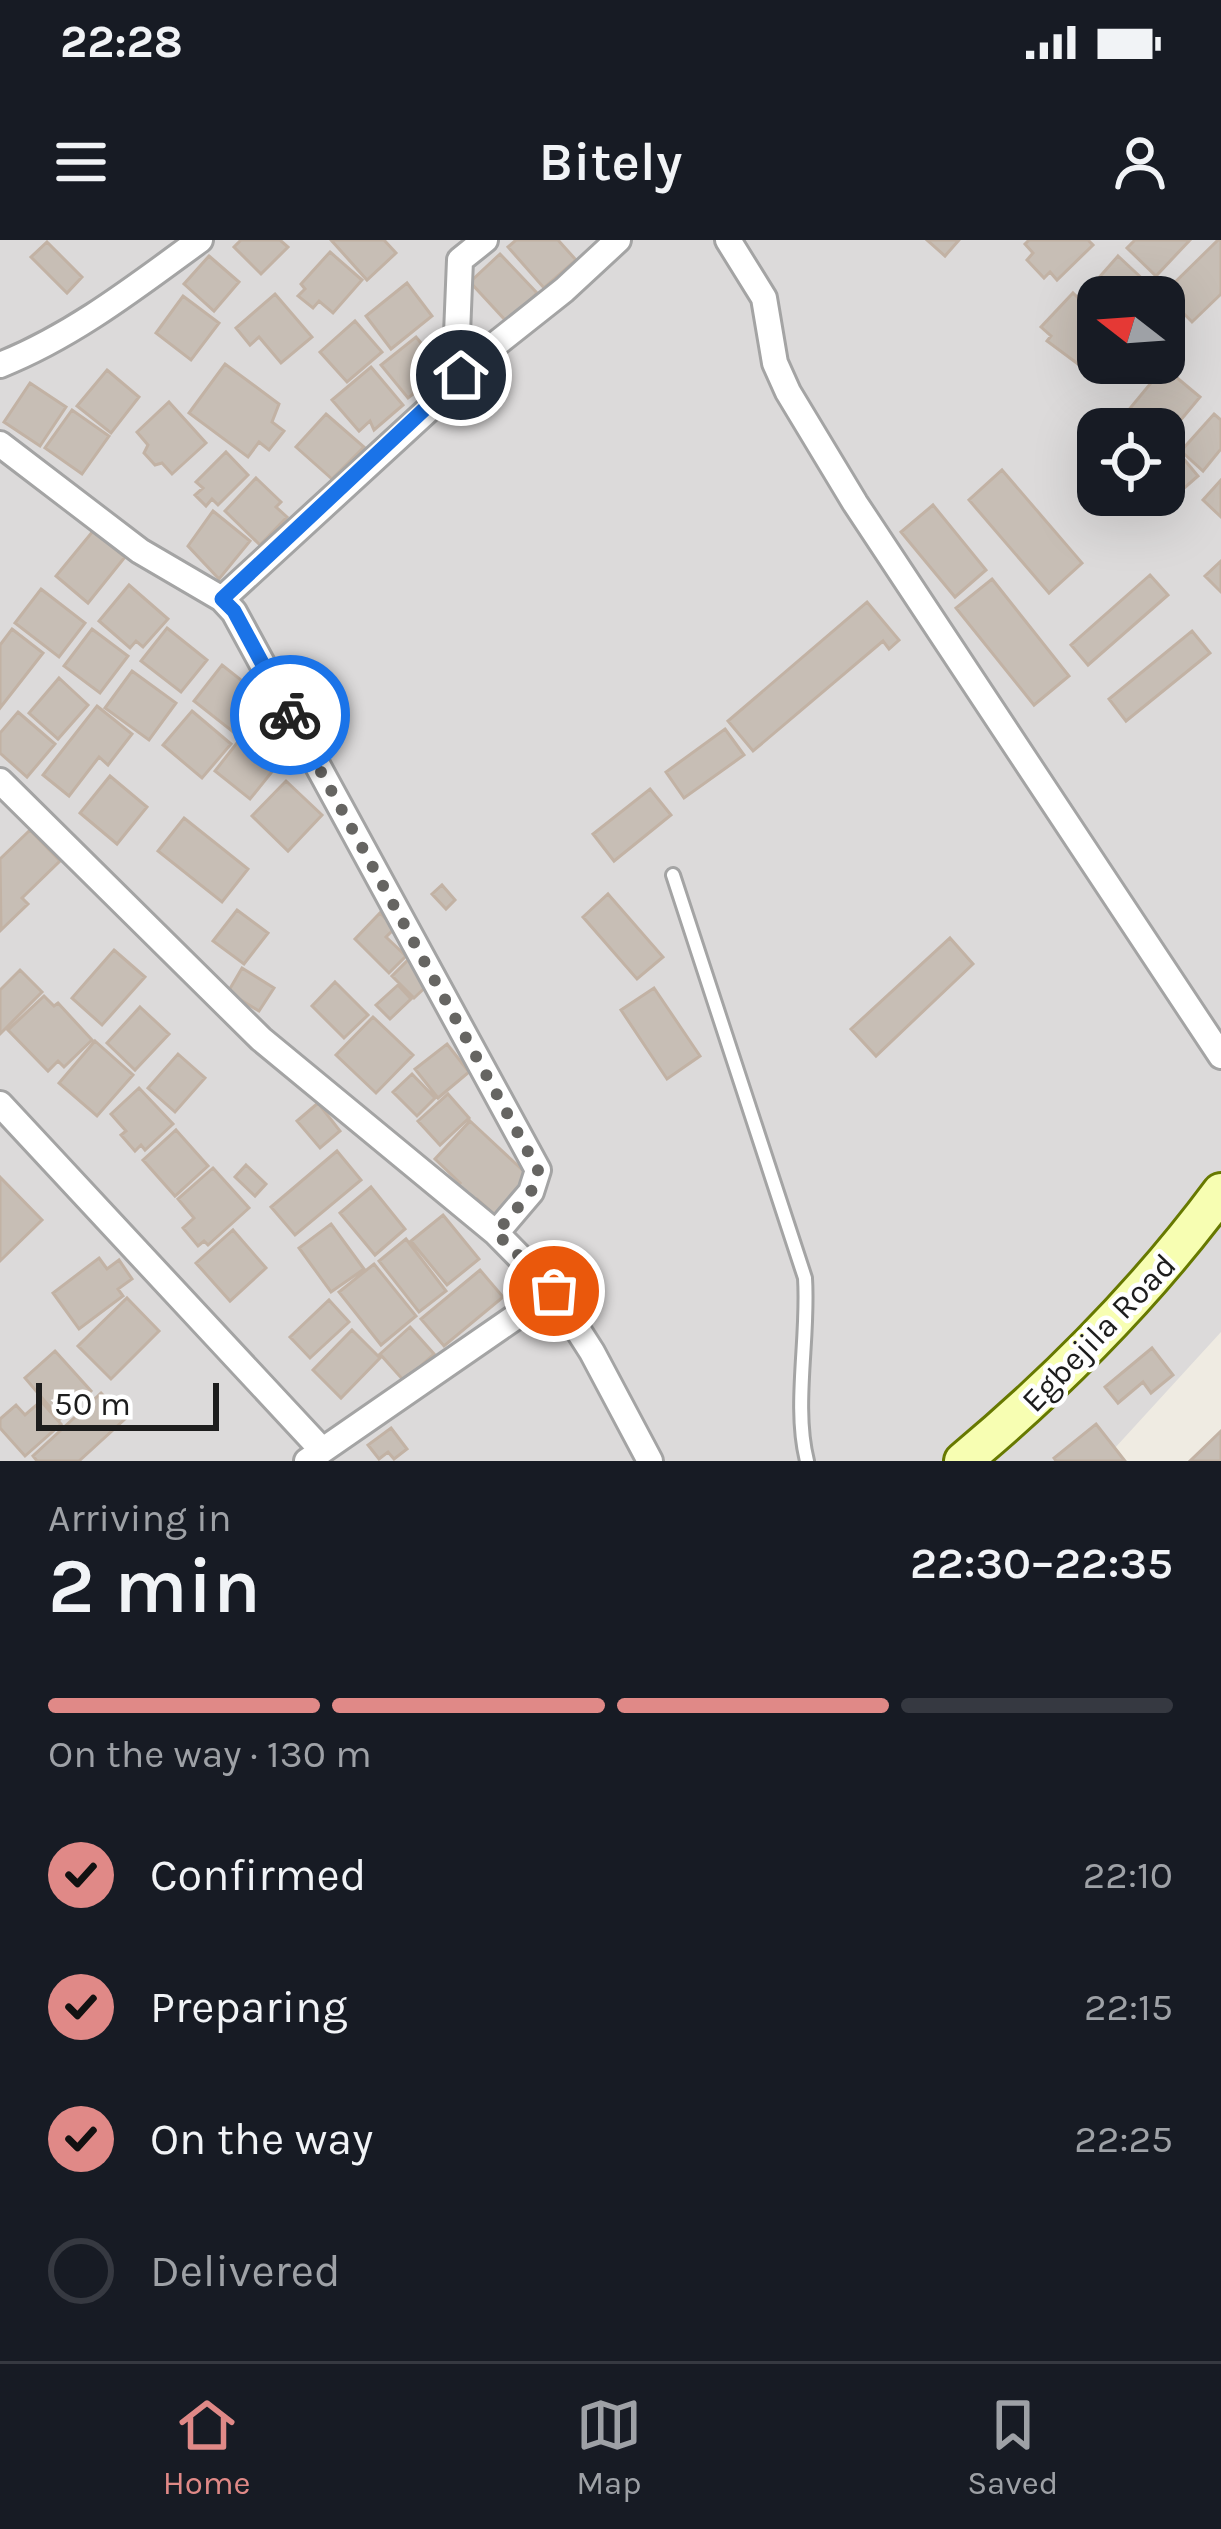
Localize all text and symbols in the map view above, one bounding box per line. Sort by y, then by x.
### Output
text: 22:28 [60,16,183,68]
icon: menu [48,129,114,195]
icon: person [1107,129,1173,195]
text: Bitely [539,130,682,194]
north arrow [1077,276,1185,384]
map controls [1077,276,1185,516]
pin [410,324,512,426]
icon: home [428,342,494,408]
button: locate [1077,408,1185,516]
courier [230,655,350,775]
icon: bike [257,682,323,748]
pin [503,1240,605,1342]
street label: Egbejila Road [1014,1246,1184,1420]
icon: bag [521,1258,587,1324]
scale bar [36,1377,219,1430]
text: 50 m [54,1385,131,1423]
text: Arriving in [48,1495,231,1541]
text: 22:30–22:35 [910,1537,1173,1589]
text: 2 min [48,1540,261,1632]
text: On the way · 130 m [48,1731,372,1777]
icon: check [48,1842,114,1908]
text: Confirmed [150,1849,366,1901]
text: 22:10 [1083,1852,1173,1898]
icon: check [48,1974,114,2040]
text: Preparing [150,1981,348,2033]
text: 22:15 [1084,1984,1173,2030]
icon: check [48,2106,114,2172]
text: On the way [150,2113,373,2165]
text: 22:25 [1074,2116,1173,2162]
text: Delivered [150,2245,341,2297]
tab: Home [163,2392,251,2502]
tab: Map [576,2392,642,2502]
tab: Saved [967,2392,1058,2502]

